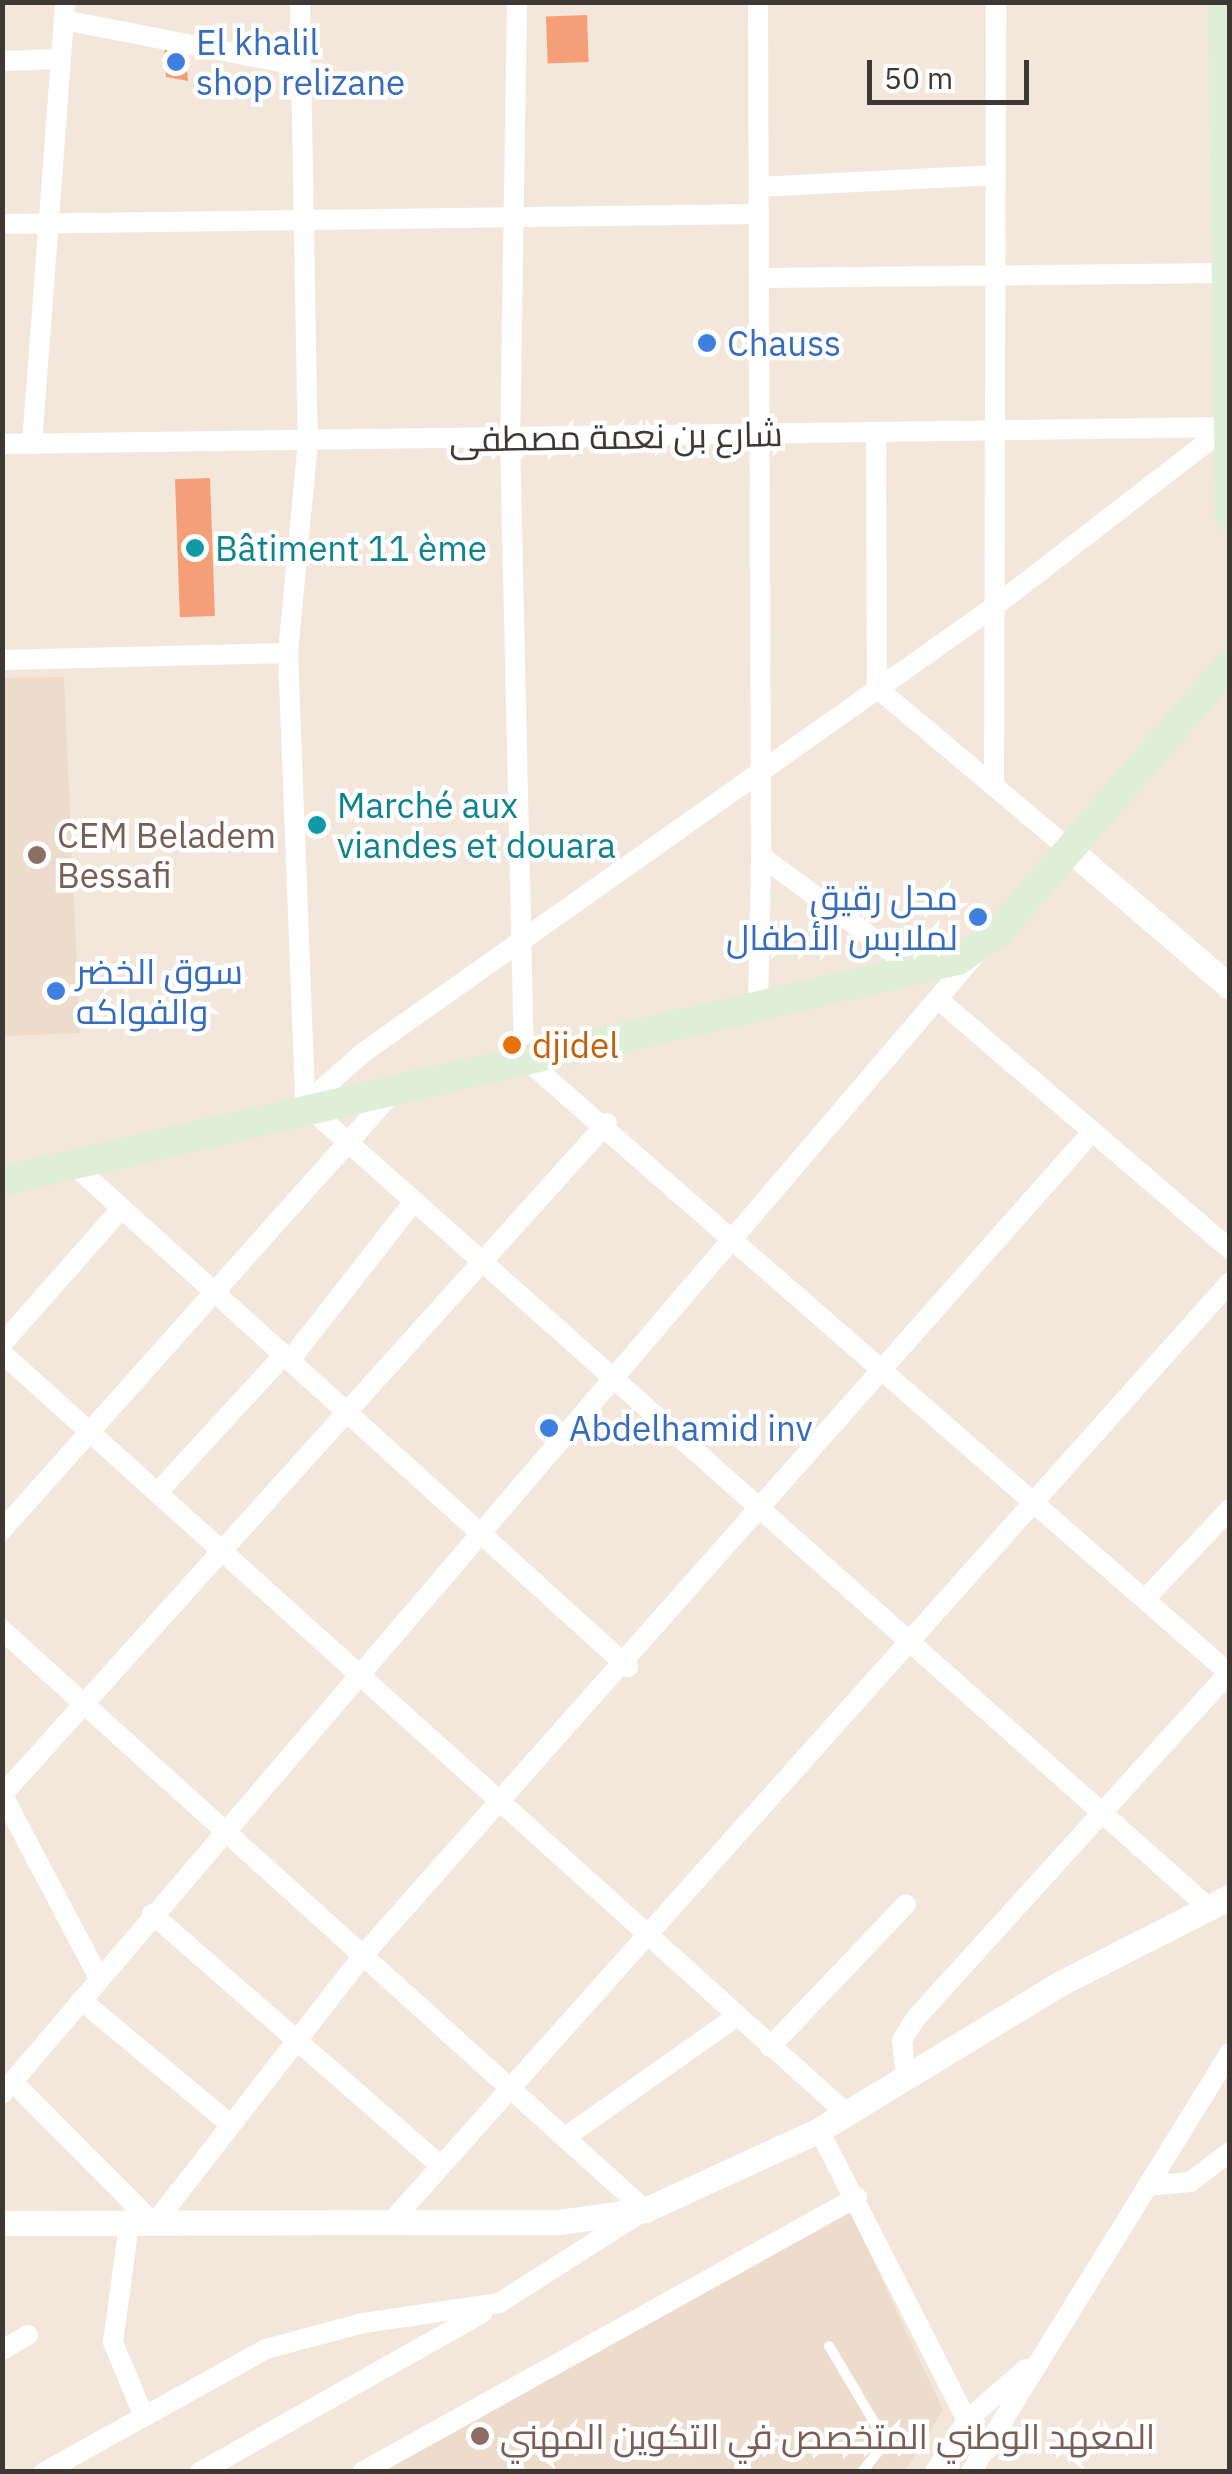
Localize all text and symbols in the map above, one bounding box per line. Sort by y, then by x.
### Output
place label: El khalil shop relizane [196,21,405,103]
scale bar [872,40,1034,102]
marker: El khalil shop relizane [165,51,187,73]
text: 50 m [884,58,953,97]
place label: Chauss [727,322,841,364]
marker: Chauss [696,332,718,354]
street label: شارع بن نعمة مصطفى [449,412,783,460]
place label: Bâtiment 11 ème [215,527,487,569]
marker: Bâtiment 11 ème [184,537,206,559]
place label: Marché aux viandes et douara [337,784,616,866]
place label: CEM Beladem Bessafi [57,814,276,896]
marker: Marché aux viandes et douara [306,814,328,836]
marker: CEM Beladem Bessafi [26,844,48,866]
place label: محل رقيق لملابس الأطفال [726,876,958,958]
marker: محل رقيق لملابس الأطفال [967,906,989,928]
place label: سوق الخضر والفواكه [76,950,243,1032]
marker: سوق الخضر والفواكه [45,980,67,1002]
place label: djidel [532,1024,619,1066]
marker: djidel [501,1034,523,1056]
place label: Abdelhamid inv [569,1407,813,1449]
marker: Abdelhamid inv [538,1417,560,1439]
place label: المعهد الوطني المتخصص في التكوين المهني [500,2415,1155,2457]
marker: المعهد الوطني المتخصص في التكوين المهني [469,2425,491,2447]

